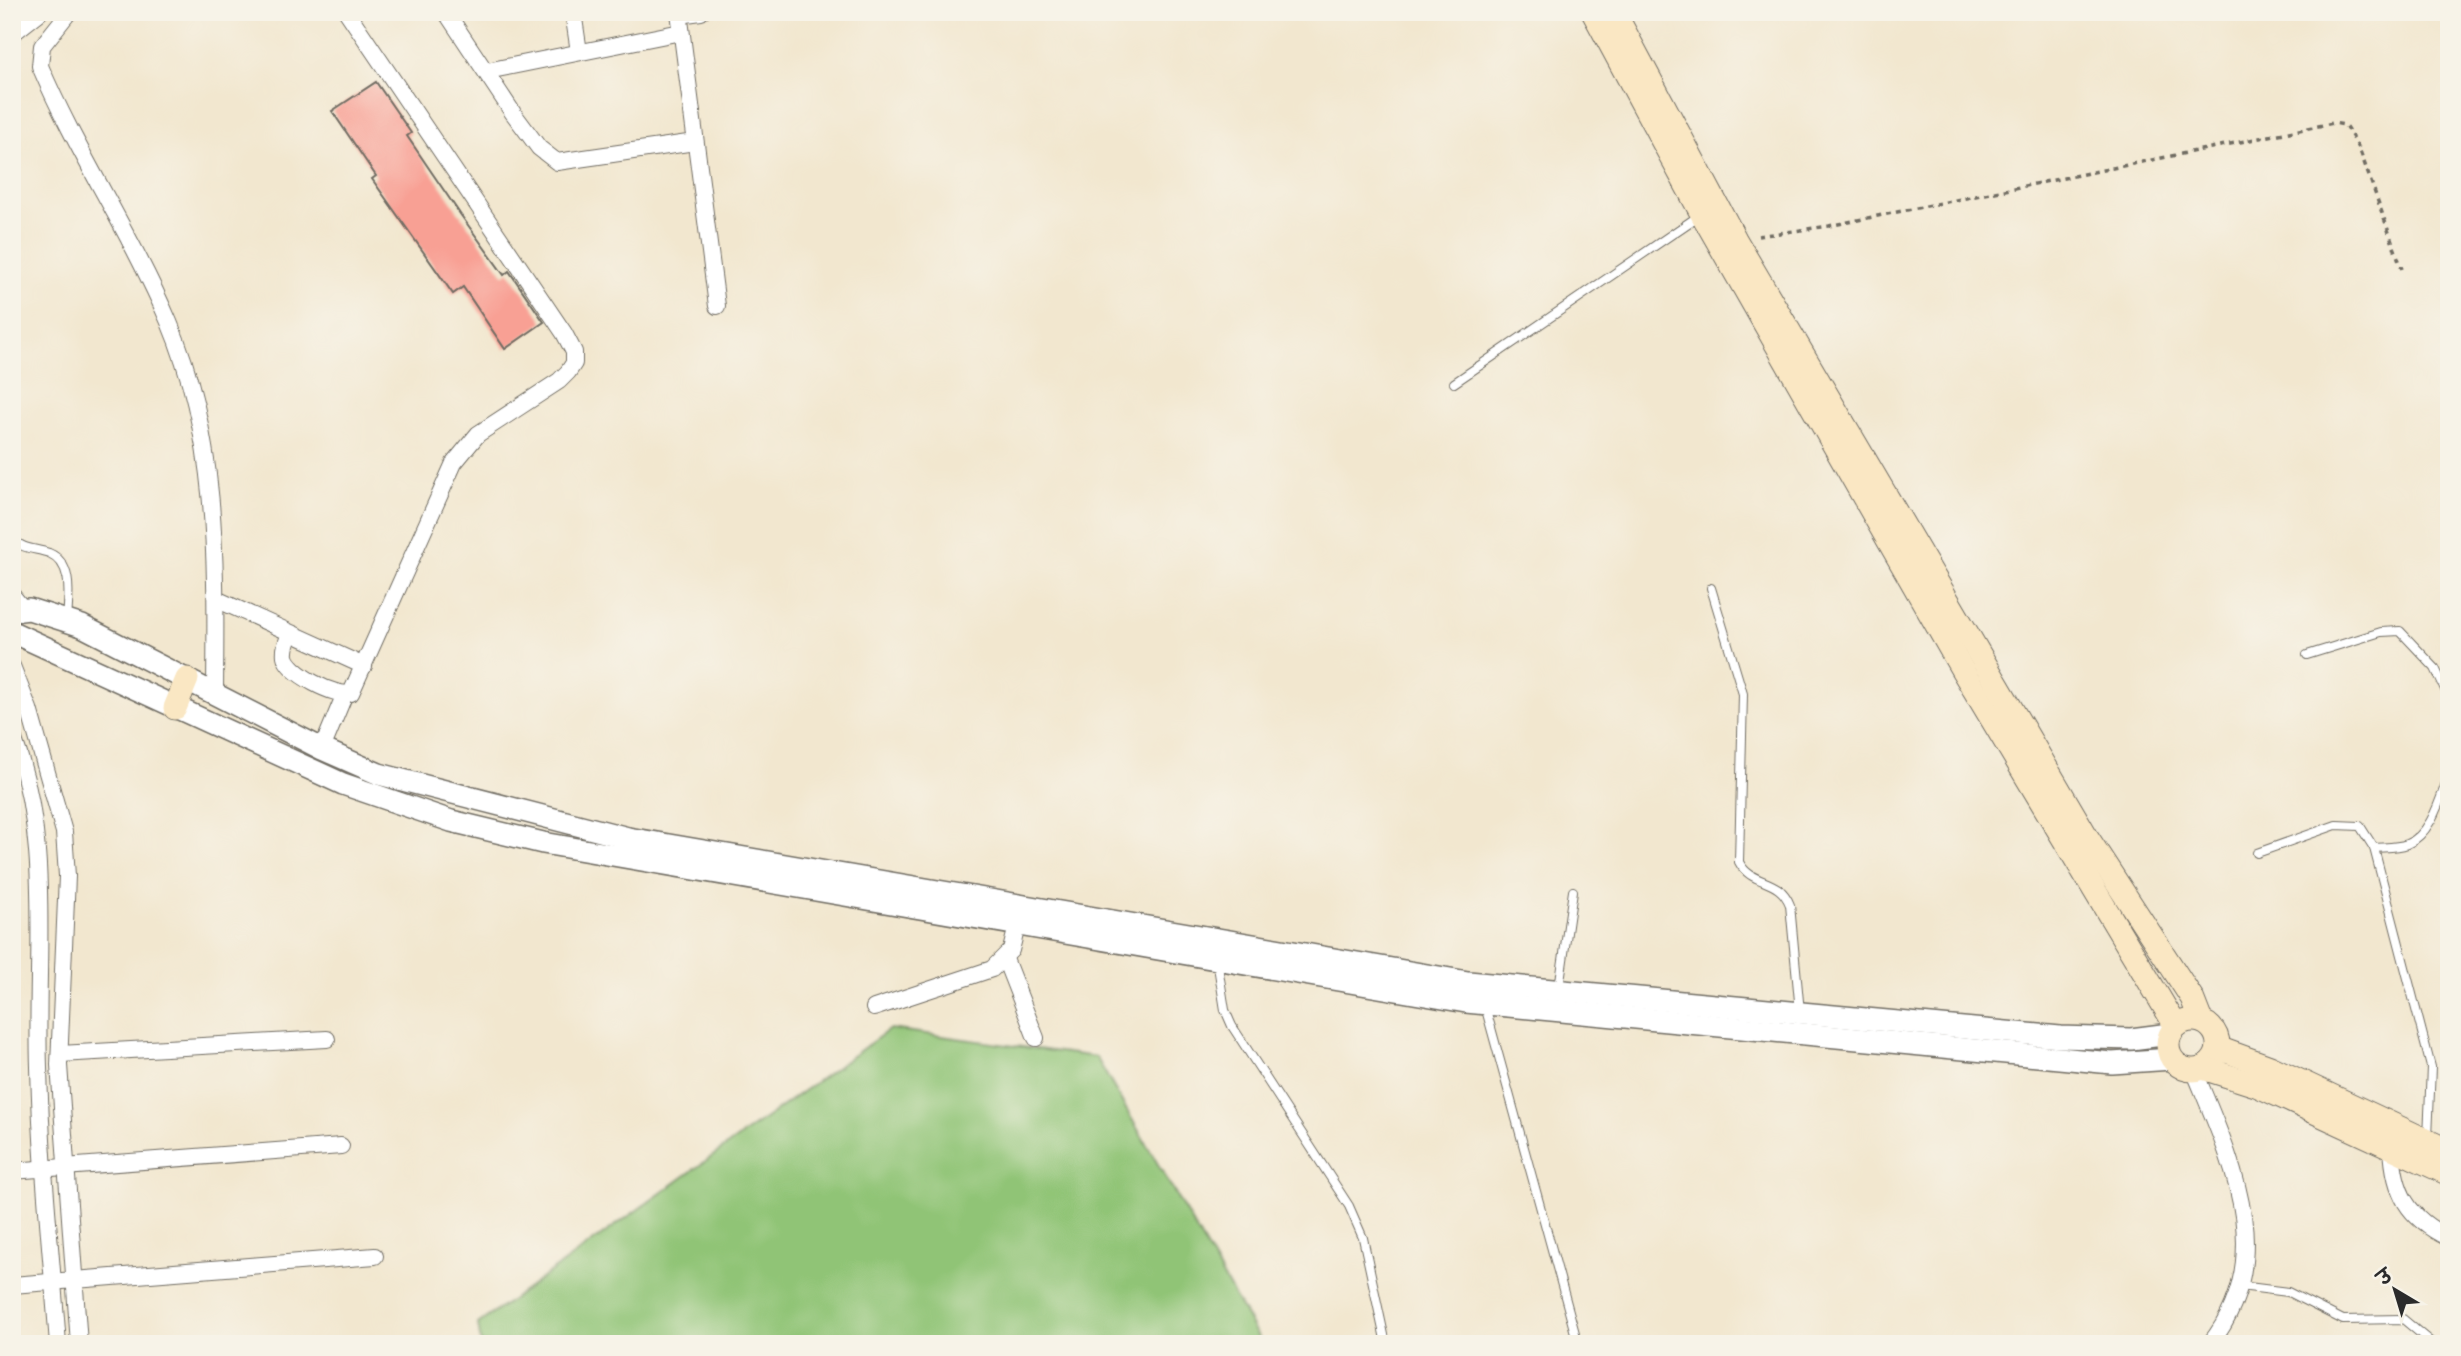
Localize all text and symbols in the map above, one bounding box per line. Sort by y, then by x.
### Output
north arrow [2360,1254,2430,1324]
text: उ [2368,1259,2402,1295]

